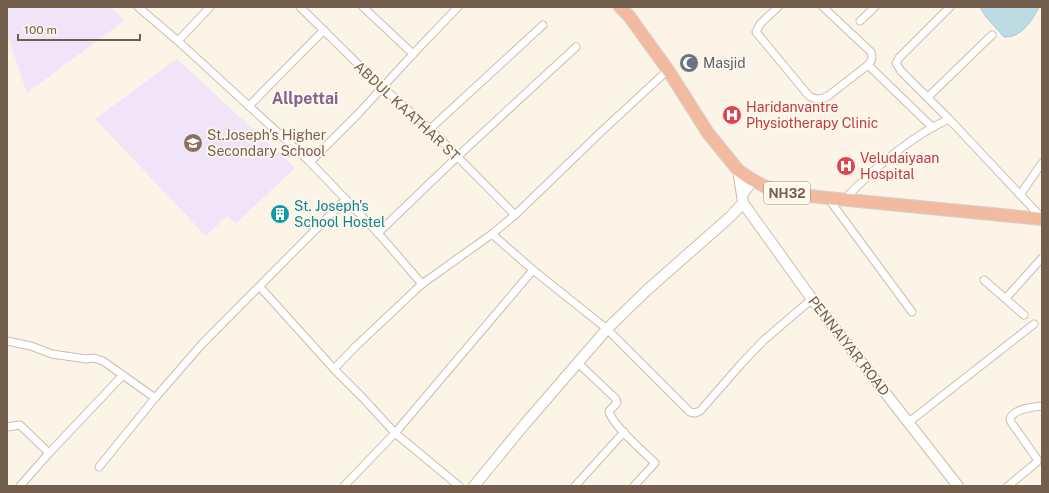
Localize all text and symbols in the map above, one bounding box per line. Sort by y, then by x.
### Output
scale bar [18,16,140,42]
text: 100 m [24,23,57,37]
mosque icon: Masjid [678,52,700,74]
place label: Masjid [703,55,746,71]
street label: ABDUL KAATHAR ST [351,58,463,164]
district label: Allpettai [272,89,338,108]
place label: Haridanvantre Physiotherapy Clinic [746,99,878,131]
hospital icon: Haridanvantre Physiotherapy Clinic [721,104,743,126]
place label: St.Joseph's Higher Secondary School [207,127,326,159]
school or university icon: St.Joseph's Higher Secondary School [182,132,204,154]
place label: Veludaiyaan Hospital [860,150,939,182]
hospital icon: Veludaiyaan Hospital [835,155,857,177]
road number: NH32 [764,182,810,204]
place label: St. Joseph's School Hostel [294,198,385,230]
building icon: St. Joseph's School Hostel [269,203,291,225]
street label: PENNAIYAR ROAD [805,293,893,399]

